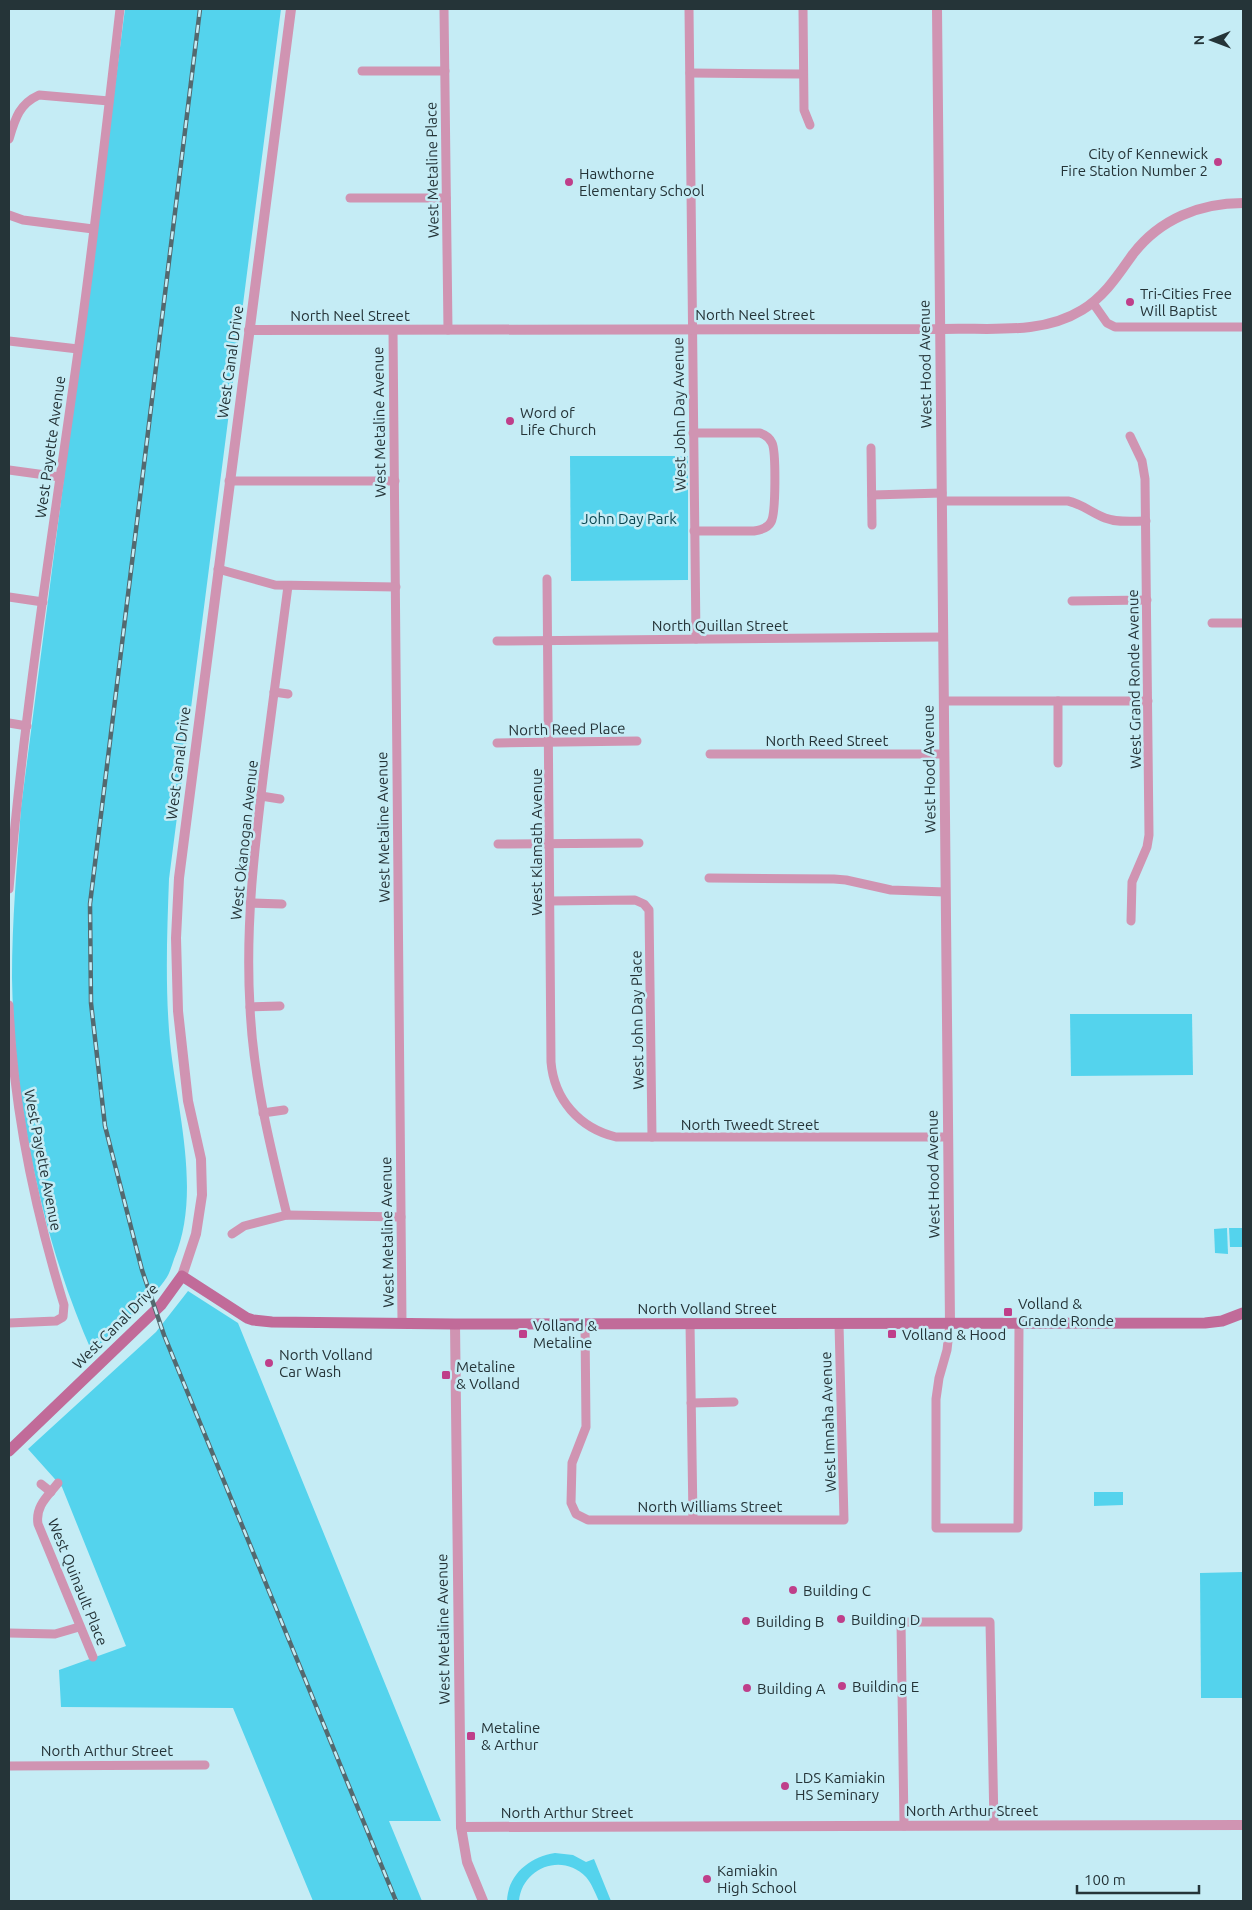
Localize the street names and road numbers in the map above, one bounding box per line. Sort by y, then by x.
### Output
street label: West Metaline Place [422,102,442,238]
street label: West Hood Avenue [915,300,935,428]
street label: West Canal Drive [214,304,246,420]
street label: North Neel Street [695,306,815,323]
street label: North Neel Street [290,307,410,324]
street label: West John Day Avenue [669,337,689,491]
street label: West Metaline Avenue [369,346,389,498]
street label: West Payette Avenue [32,375,68,519]
street label: West Grand Ronde Avenue [1124,589,1144,769]
street label: North Quillan Street [652,617,788,634]
street label: West Canal Drive [163,705,193,821]
street label: West Hood Avenue [919,705,939,833]
street label: North Reed Place [508,719,626,739]
street label: North Reed Street [765,732,889,749]
street label: West Metaline Avenue [373,751,393,903]
street label: West Okanogan Avenue [227,759,261,921]
street label: West Klamath Avenue [528,768,545,916]
street label: West John Day Place [627,950,647,1090]
street label: West Payette Avenue [21,1088,65,1232]
street label: West Hood Avenue [923,1110,943,1238]
street label: North Tweedt Street [681,1116,819,1133]
street label: West Metaline Avenue [377,1156,397,1308]
street label: West Canal Drive [69,1280,161,1372]
street label: North Volland Street [637,1300,777,1317]
street label: West Imnaha Avenue [817,1351,839,1493]
street label: North Williams Street [638,1498,783,1515]
street label: West Quinault Place [45,1516,111,1648]
street label: West Metaline Avenue [433,1553,453,1705]
street label: North Arthur Street [41,1742,173,1759]
street label: North Arthur Street [906,1802,1038,1819]
street label: North Arthur Street [501,1804,633,1821]

